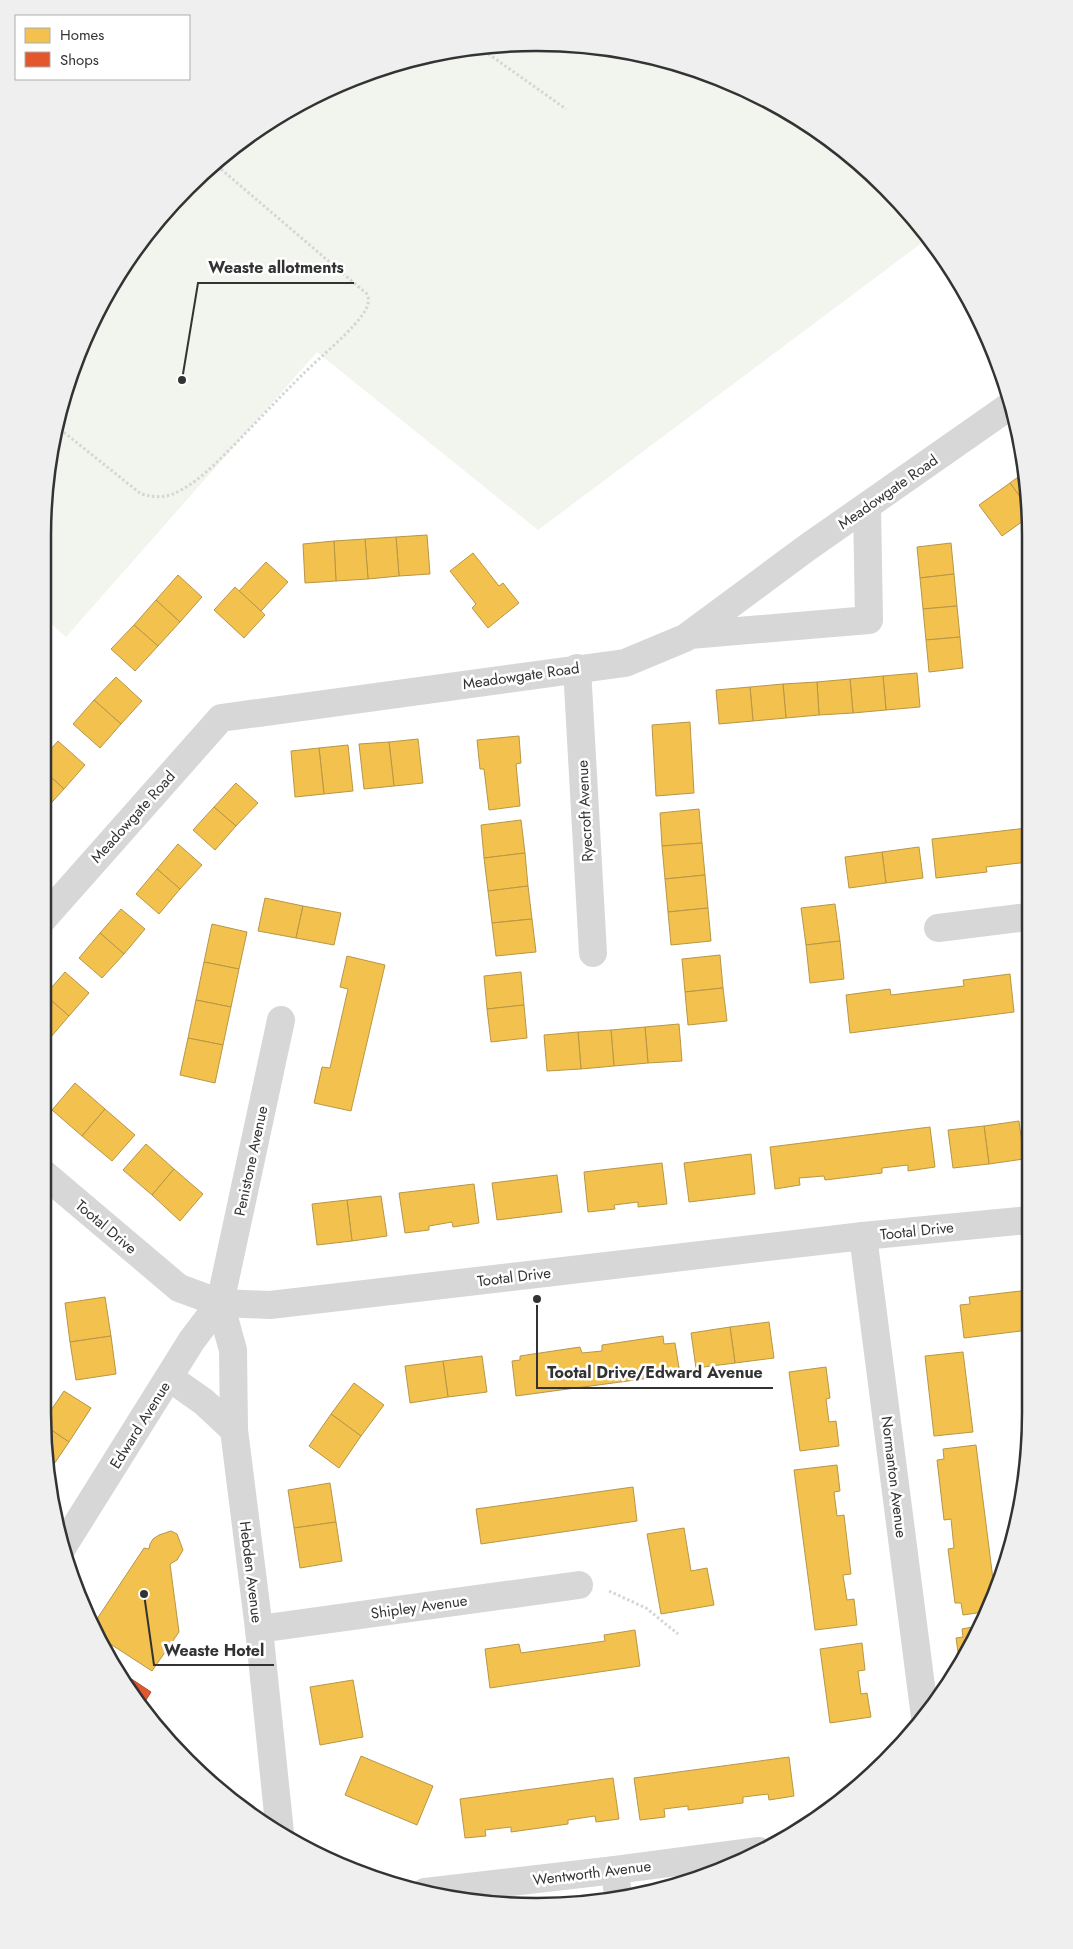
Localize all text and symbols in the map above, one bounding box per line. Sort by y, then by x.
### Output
legend [15,15,190,80]
text: Homes [60,24,104,46]
text: Shops [60,49,99,71]
callout: Weaste allotments [198,252,354,283]
text: Weaste allotments [208,256,344,279]
street label: Meadowgate Road [834,449,942,535]
street label: Meadowgate Road [461,657,581,695]
street label: Ryecroft Avenue [571,759,599,862]
street label: Meadowgate Road [86,766,180,868]
street label: Penistone Avenue [229,1104,273,1218]
street label: Tootal Drive [71,1195,142,1259]
street label: Tootal Drive [879,1216,955,1246]
street label: Tootal Drive [476,1262,552,1292]
callout: Tootal Drive/Edward Avenue [537,1357,773,1388]
text: Tootal Drive/Edward Avenue [547,1361,763,1384]
street label: Edward Avenue [104,1377,176,1473]
street label: Normanton Avenue [876,1415,912,1539]
street label: Hebden Avenue [234,1520,268,1624]
street label: Shipley Avenue [369,1589,469,1625]
callout: Weaste Hotel [154,1634,274,1665]
text: Weaste Hotel [164,1639,264,1662]
street label: Wentworth Avenue [532,1855,653,1891]

